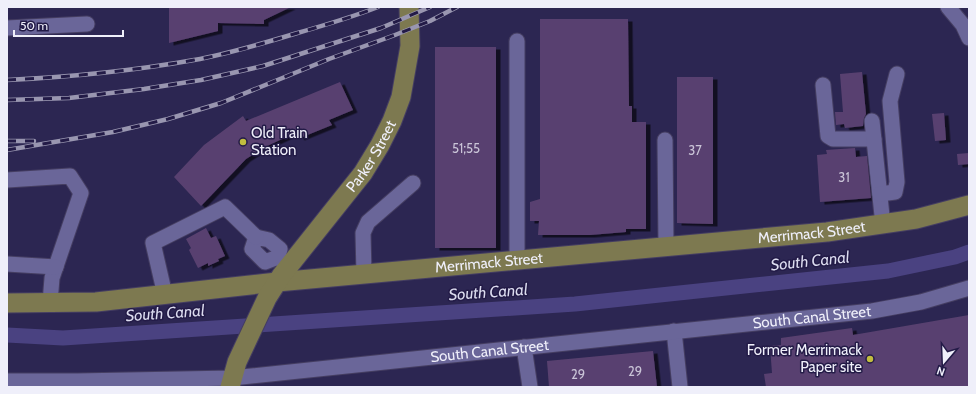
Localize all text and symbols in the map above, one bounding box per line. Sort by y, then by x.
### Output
scale bar [14,12,123,38]
text: 50 m [20,18,48,33]
street label: Parker Street [342,117,400,196]
place label: Old Train Station [251,124,308,159]
marker: Old Train Station [238,137,248,147]
house number: 51;55 [452,140,480,156]
house number: 37 [688,142,702,158]
house number: 31 [838,169,850,185]
street label: Merrimack Street [757,217,867,247]
water label: South Canal [770,247,851,275]
street label: Merrimack Street [434,249,544,277]
water label: South Canal [448,280,528,304]
water label: South Canal [125,301,205,325]
street label: South Canal Street [752,302,872,332]
street label: South Canal Street [429,336,550,366]
place label: Former Merrimack Paper site [747,341,862,376]
north arrow [924,342,964,382]
marker: Former Merrimack Paper site [865,354,875,364]
house number: 29 [628,363,642,379]
text: N [935,364,947,379]
house number: 29 [571,366,585,382]

